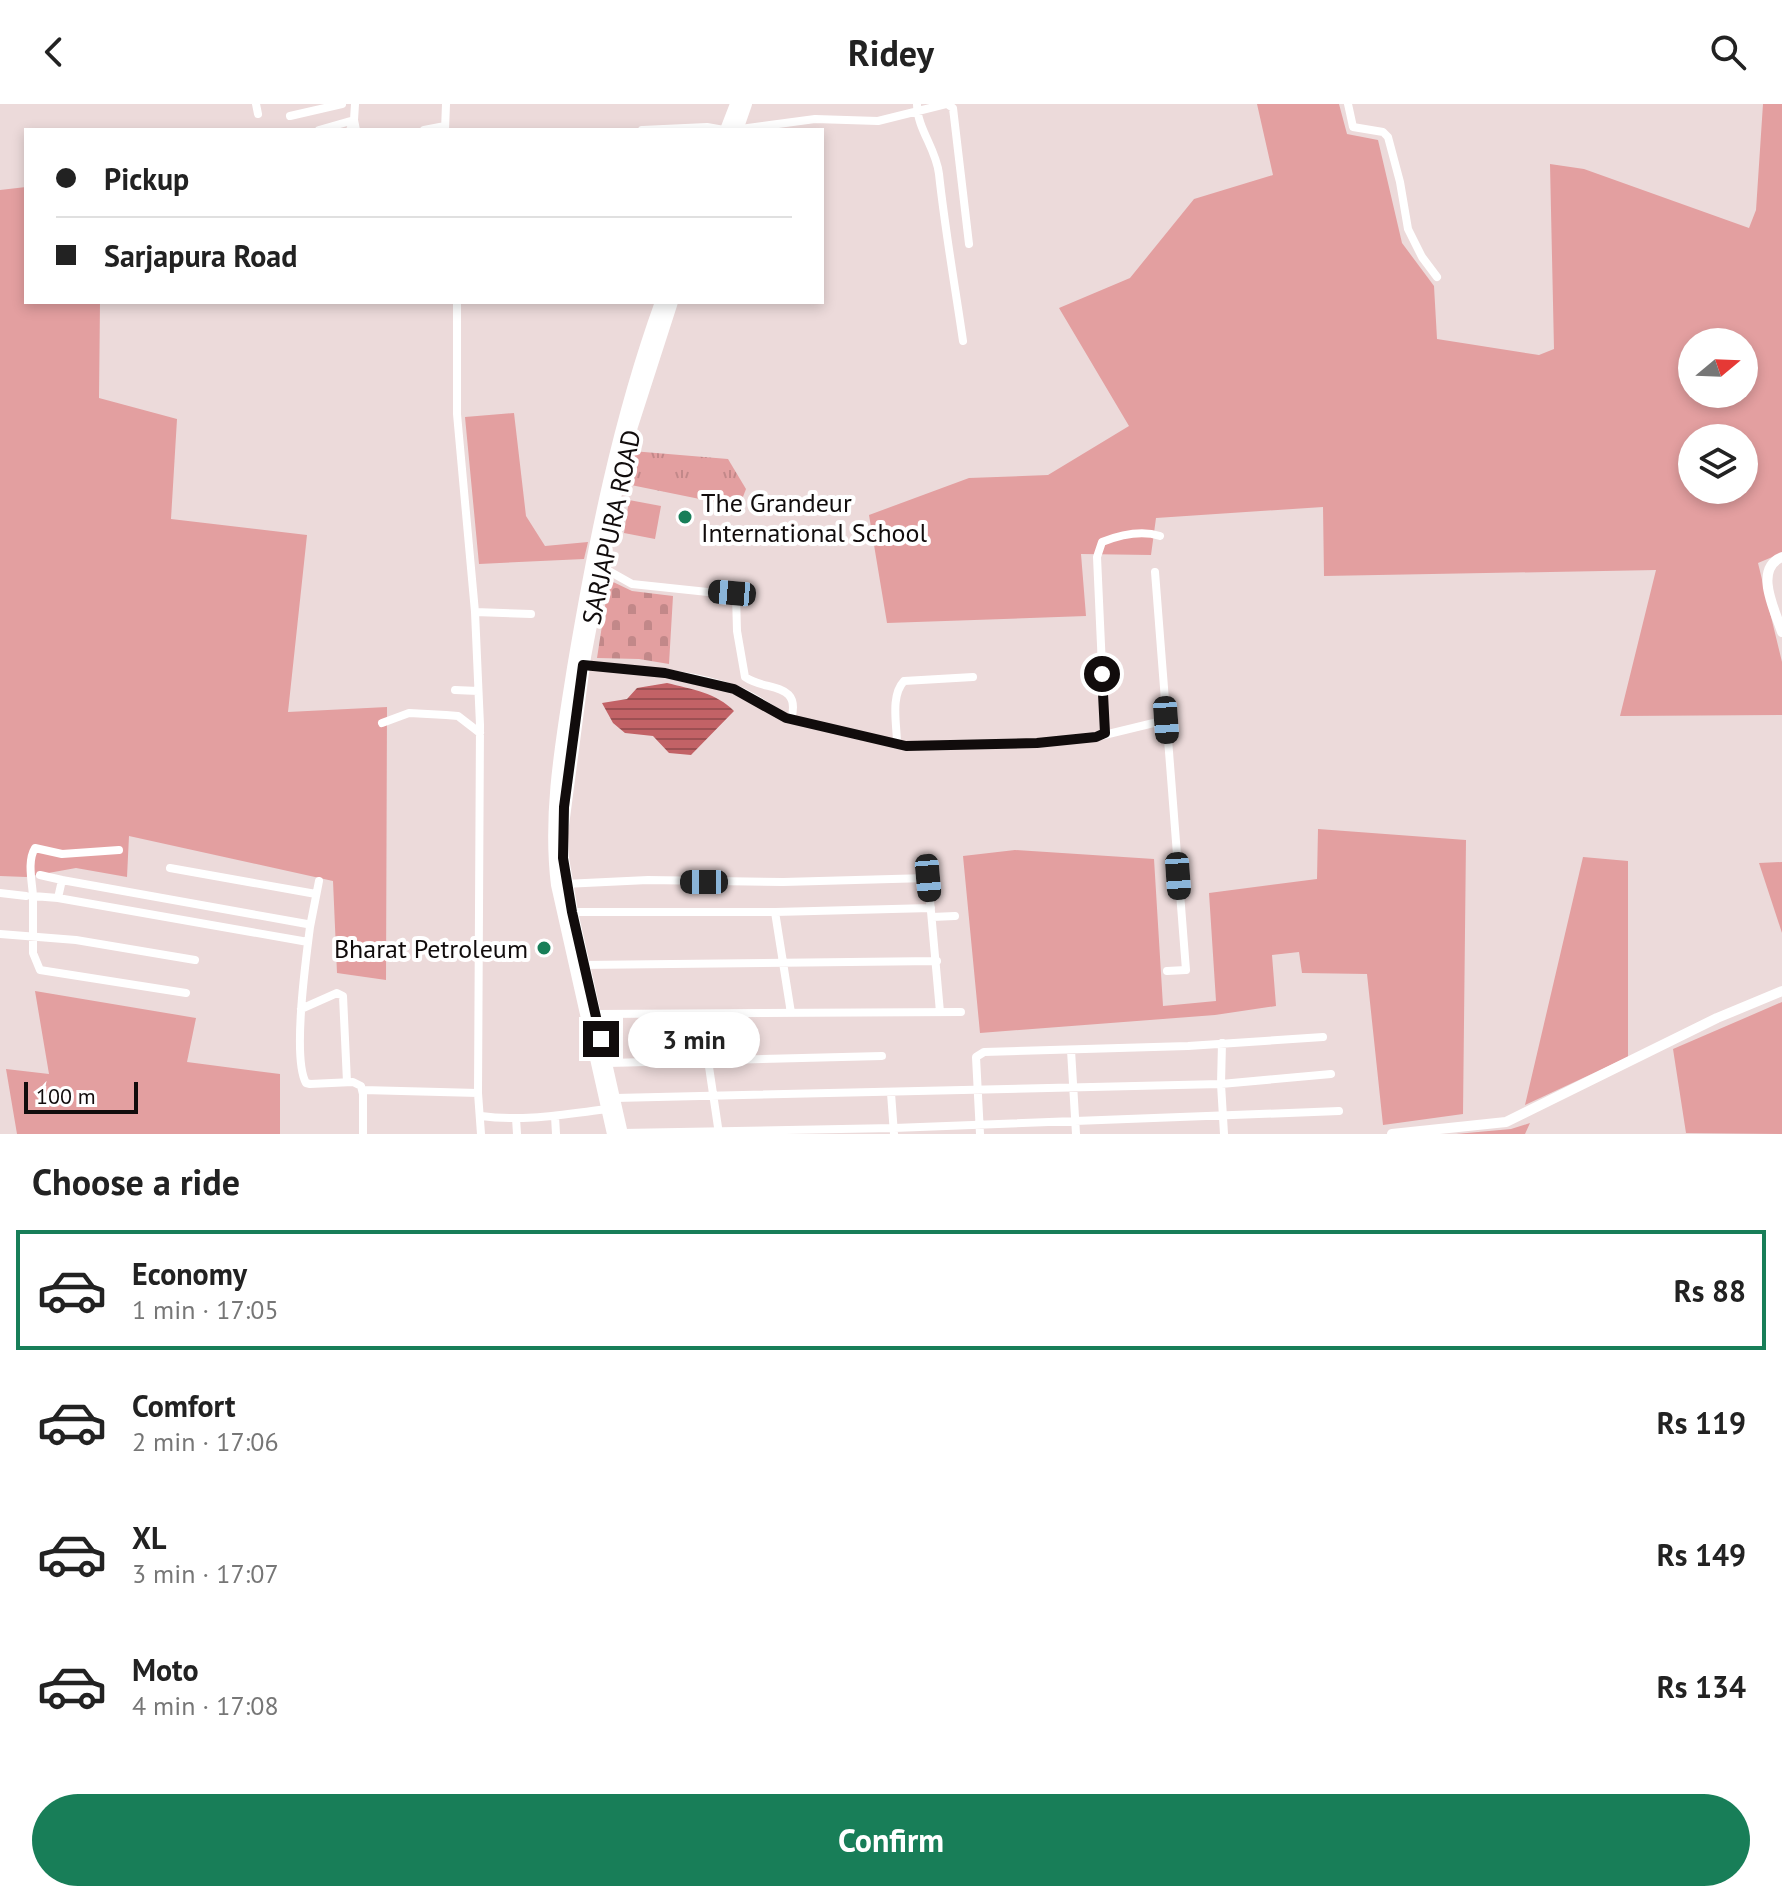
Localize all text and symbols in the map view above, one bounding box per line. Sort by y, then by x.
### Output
text: Ridey [848,29,934,76]
icon: back [32,30,76,74]
icon: search [1706,30,1750,74]
text: Pickup [104,159,189,198]
text: Sarjapura Road [104,236,297,275]
north arrow [1678,328,1758,408]
map controls [1678,328,1758,504]
button: layers [1678,424,1758,504]
street label: SARJAPURA ROAD [574,427,648,627]
place label: The Grandeur International School [701,486,927,549]
marker: The Grandeur International School [676,508,694,526]
car [707,579,757,607]
route start [1084,656,1120,692]
car [1152,695,1180,745]
car [1164,851,1192,901]
car [914,853,942,903]
car [680,870,728,894]
place label: Bharat Petroleum [334,932,528,965]
marker: Bharat Petroleum [535,939,553,957]
callout: 3 min [629,1011,761,1067]
route end [583,1021,619,1057]
text: 3 min [662,1023,726,1056]
scale bar [24,1078,138,1114]
text: 100 m [36,1082,96,1110]
text: Choose a ride [32,1158,240,1205]
icon: car [36,1254,108,1326]
text: Economy [132,1254,247,1293]
text: Rs 88 [1674,1271,1746,1310]
text: 1 min · 17:05 [132,1293,279,1326]
icon: car [36,1386,108,1458]
text: Comfort [132,1386,235,1425]
text: Rs 119 [1657,1403,1746,1442]
text: 2 min · 17:06 [132,1425,279,1458]
icon: car [36,1518,108,1590]
text: XL [132,1518,166,1557]
text: Rs 149 [1657,1535,1746,1574]
text: 3 min · 17:07 [132,1557,279,1590]
icon: car [36,1650,108,1722]
text: Moto [132,1650,199,1689]
text: Rs 134 [1657,1667,1746,1706]
text: 4 min · 17:08 [132,1689,279,1722]
button: Confirm [32,1794,1750,1886]

